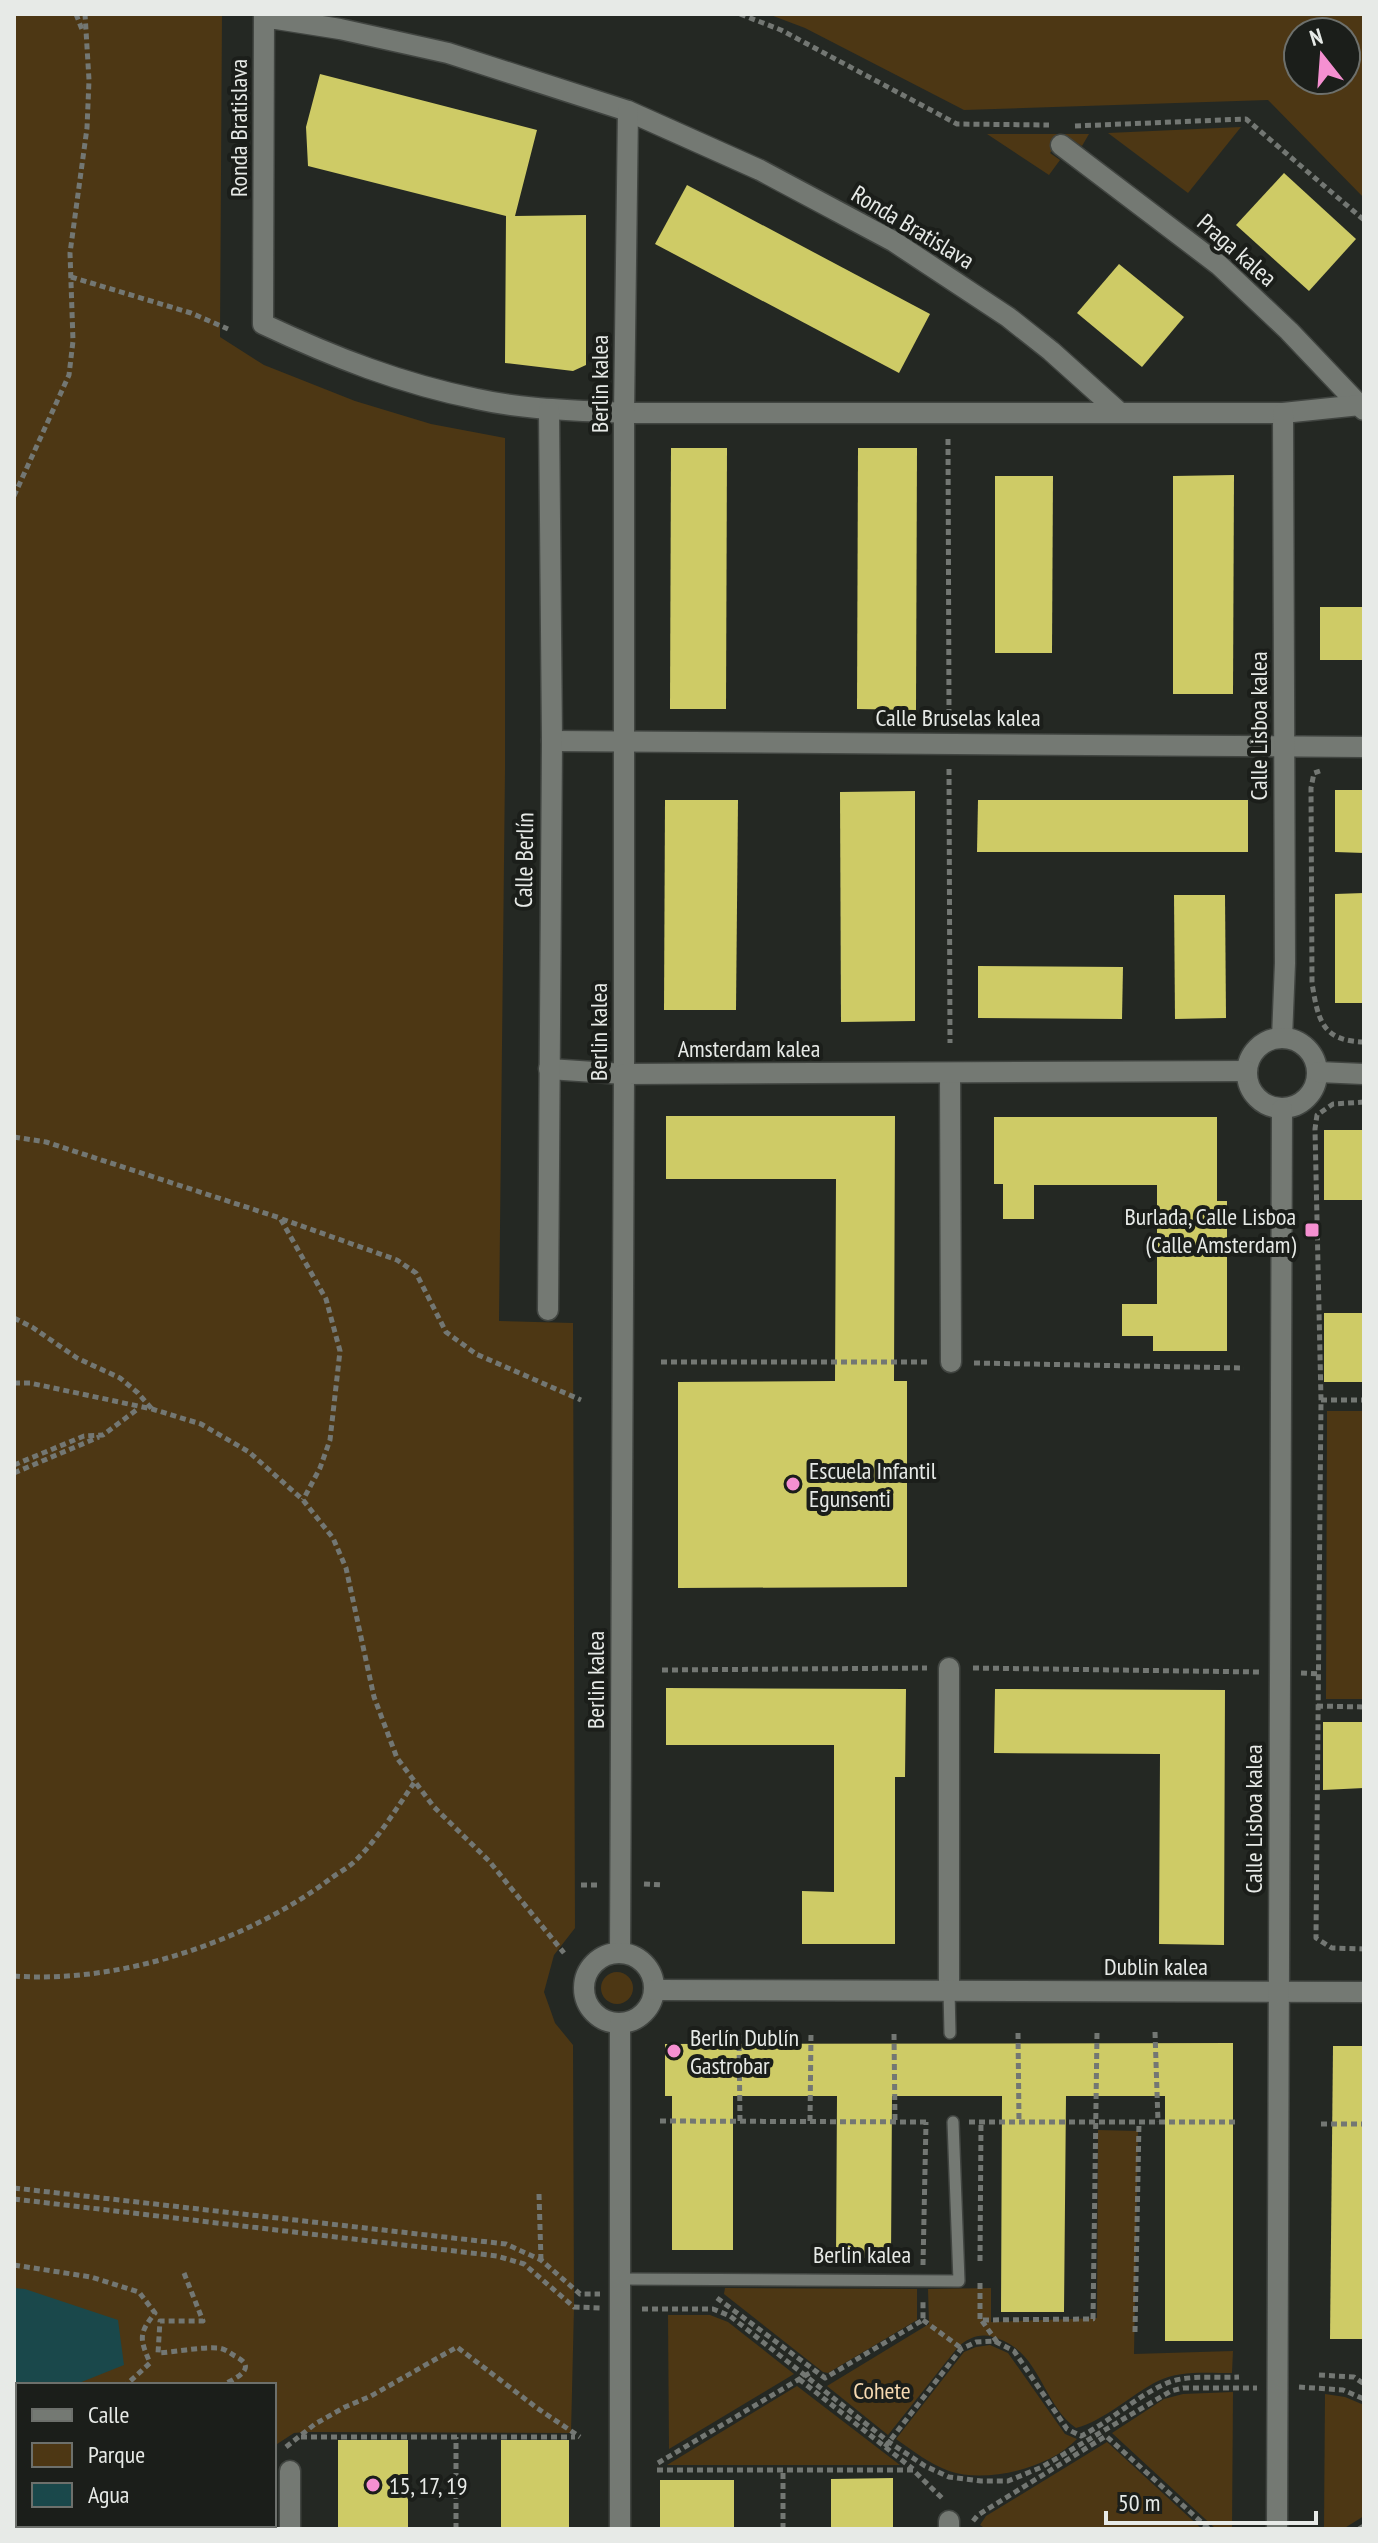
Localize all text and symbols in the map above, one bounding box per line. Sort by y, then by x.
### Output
north arrow [1282,16,1362,96]
text: N [1306,22,1326,52]
street label: Ronda Bratislava [223,59,254,197]
street label: Ronda Bratislava [846,178,980,276]
street label: Praga kalea [1191,207,1283,293]
street label: Berlin kalea [584,335,615,433]
street label: Calle Lisboa kalea [1243,651,1274,801]
street label: Calle Bruselas kalea [875,702,1041,733]
street label: Calle Berlín [508,812,540,908]
street label: Berlin kalea [583,983,614,1081]
street label: Amsterdam kalea [678,1033,820,1064]
place label: Burlada, Calle Lisboa (Calle Amsterdam) [1124,1201,1296,1260]
marker: Burlada, Calle Lisboa (Calle Amsterdam) [1303,1221,1321,1239]
place label: Escuela Infantil Egunsenti [809,1455,937,1514]
marker: Escuela Infantil Egunsenti [784,1475,802,1493]
street label: Berlin kalea [580,1631,611,1729]
street label: Calle Lisboa kalea [1238,1744,1269,1894]
street label: Dublin kalea [1104,1951,1208,1982]
place label: Berlín Dublín Gastrobar [690,2022,799,2081]
marker: Berlín Dublín Gastrobar [665,2042,683,2060]
street label: Berlin kalea [813,2239,911,2270]
park label: Cohete [853,2375,911,2406]
legend [16,2383,276,2527]
text: Calle [88,2399,129,2430]
text: Parque [88,2439,145,2470]
place label: 15, 17, 19 [389,2470,468,2501]
scale bar [1106,2475,1316,2525]
marker: 15, 17, 19 [364,2476,382,2494]
text: Agua [88,2479,129,2510]
text: 50 m [1118,2487,1160,2518]

